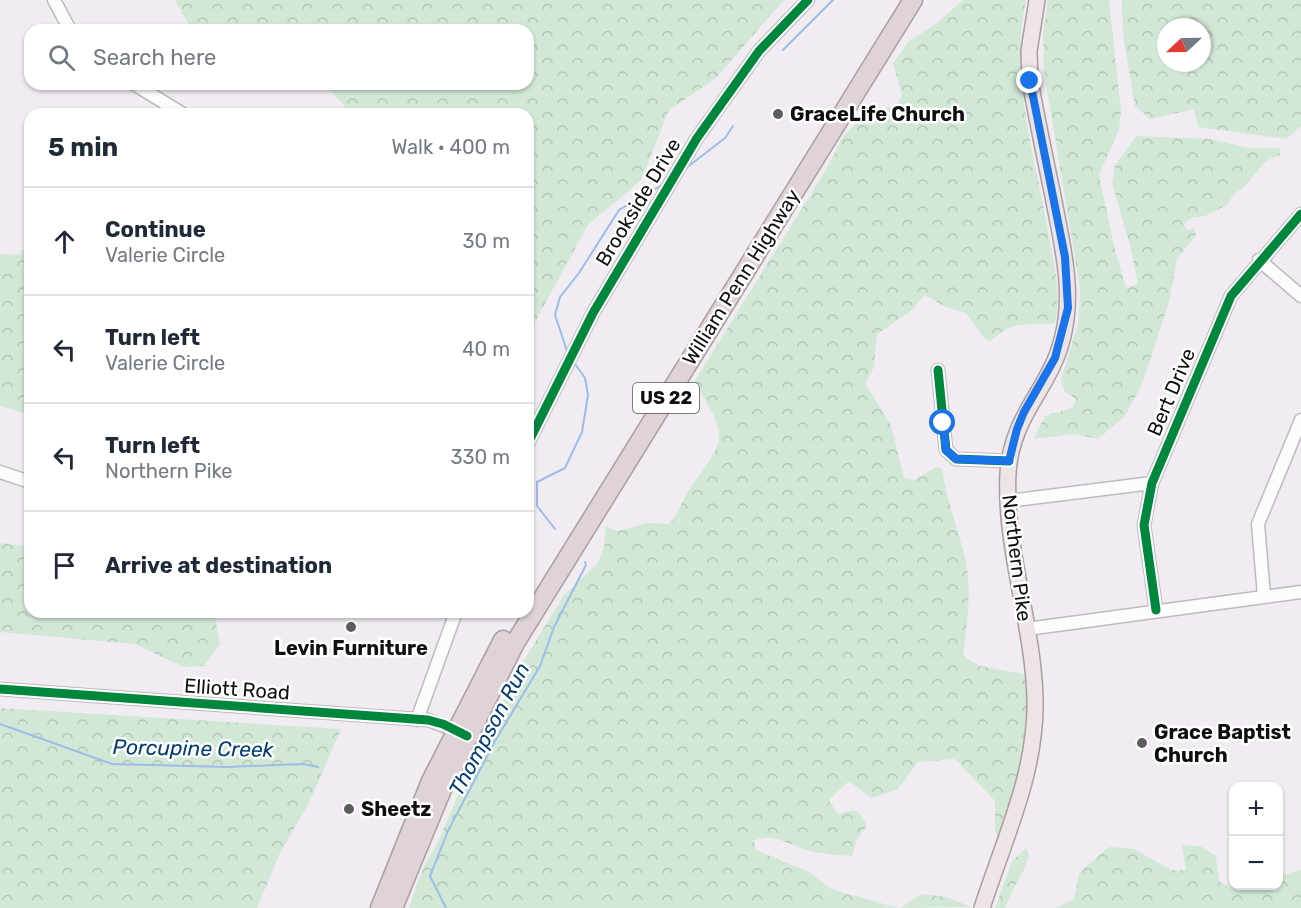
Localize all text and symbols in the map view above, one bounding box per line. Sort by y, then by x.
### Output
north arrow [1157,18,1211,72]
search box [24,24,534,90]
icon: search [45,41,78,74]
text: Search here [93,44,216,71]
route end [1016,67,1042,93]
place label: GraceLife Church [790,102,965,126]
marker: GraceLife Church [771,107,785,121]
text: 5 min [48,132,118,163]
street label: Brookside Drive [590,134,686,270]
text: Walk · 400 m [391,135,510,159]
street label: William Penn Highway [677,185,805,369]
text: Continue [105,216,206,243]
icon: ahead [48,225,81,258]
text: 30 m [463,229,510,253]
text: Valerie Circle [105,243,225,267]
text: Turn left [105,324,200,351]
icon: left [48,333,81,366]
text: 40 m [462,337,510,361]
street label: Bert Drive [1142,345,1200,439]
text: Valerie Circle [105,351,225,375]
road number: US 22 [633,383,699,413]
route start [929,409,955,435]
text: Turn left [105,432,200,459]
icon: left [48,441,81,474]
text: 330 m [451,445,510,469]
text: Northern Pike [105,459,233,483]
street label: Northern Pike [997,493,1037,623]
icon: arrive [48,549,81,582]
text: Arrive at destination [105,552,332,579]
marker: Levin Furniture [344,620,358,634]
place label: Levin Furniture [274,636,428,660]
water label: Thompson Run [443,658,535,800]
street label: Elliott Road [183,673,291,705]
place label: Grace Baptist Church [1154,720,1291,767]
water label: Porcupine Creek [112,734,275,762]
marker: Grace Baptist Church [1135,736,1149,750]
map controls [1229,782,1283,890]
button: + [1229,782,1283,836]
place label: Sheetz [361,797,431,821]
marker: Sheetz [342,802,356,816]
button: − [1229,836,1283,890]

